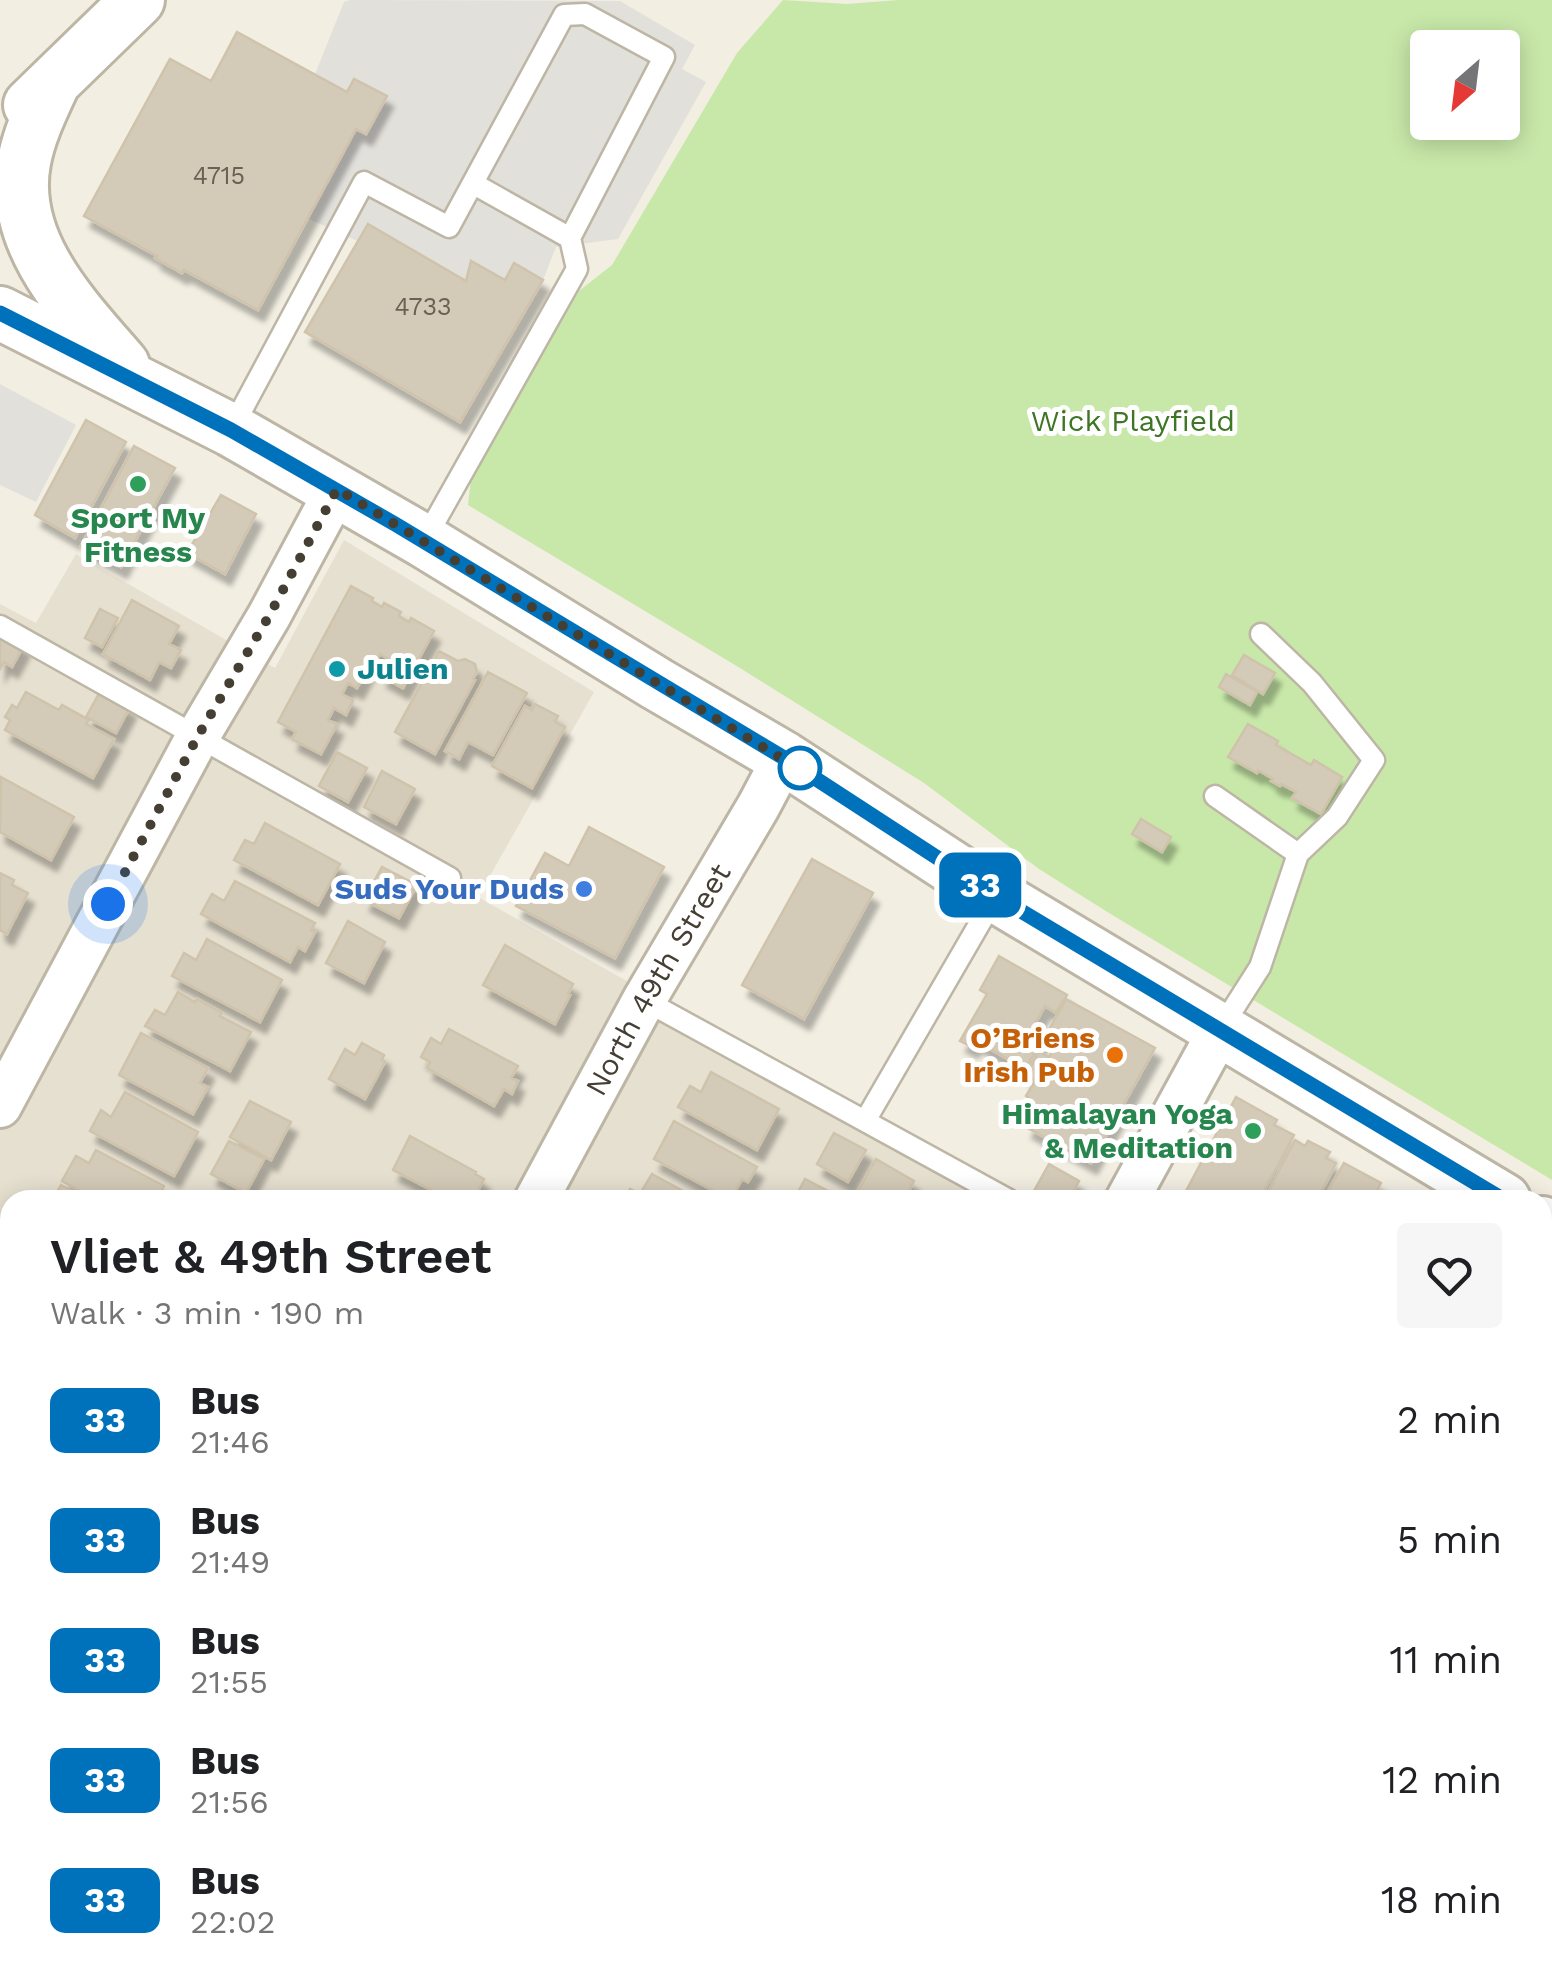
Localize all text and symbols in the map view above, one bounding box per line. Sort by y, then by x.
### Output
north arrow [1410,30,1520,140]
map controls [1410,30,1520,140]
house number: 4715 [193,161,245,190]
house number: 4733 [394,292,452,321]
park label: Wick Playfield [1031,403,1235,438]
marker: Sport My Fitness [127,473,149,495]
place label: Sport My Fitness [71,500,205,569]
place label: Julien [357,651,449,686]
marker: Julien [326,658,348,680]
unlabelled marker [779,747,821,789]
line badge: 33 [935,852,1025,918]
street label: North 49th Street [578,857,738,1101]
text: 33 [959,864,1001,906]
place label: Suds Your Duds [335,871,564,906]
marker: Suds Your Duds [573,878,595,900]
your location [83,879,133,929]
place label: O’Briens Irish Pub [963,1020,1095,1089]
marker: O’Briens Irish Pub [1104,1044,1126,1066]
place label: Himalayan Yoga & Meditation [1001,1096,1234,1165]
marker: Himalayan Yoga & Meditation [1242,1120,1264,1142]
button: heart [1397,1223,1502,1328]
text: Vliet & 49th Street [50,1228,492,1285]
text: Walk · 3 min · 190 m [50,1294,364,1332]
text: Bus [190,1379,260,1423]
text: 2 min [1397,1398,1502,1442]
text: 33 [84,1399,126,1441]
text: 21:46 [190,1423,270,1461]
text: Bus [190,1499,260,1543]
text: 5 min [1397,1518,1502,1562]
text: 33 [84,1519,126,1561]
text: 21:49 [190,1543,270,1581]
text: Bus [190,1619,260,1663]
text: 11 min [1390,1638,1502,1682]
text: 33 [84,1639,126,1681]
text: 21:55 [190,1663,268,1701]
text: Bus [190,1739,260,1783]
text: 12 min [1382,1758,1502,1802]
text: 33 [84,1759,126,1801]
text: 21:56 [190,1783,269,1821]
text: Bus [190,1859,260,1903]
text: 18 min [1381,1878,1502,1922]
text: 33 [84,1879,126,1921]
text: 22:02 [190,1903,275,1941]

